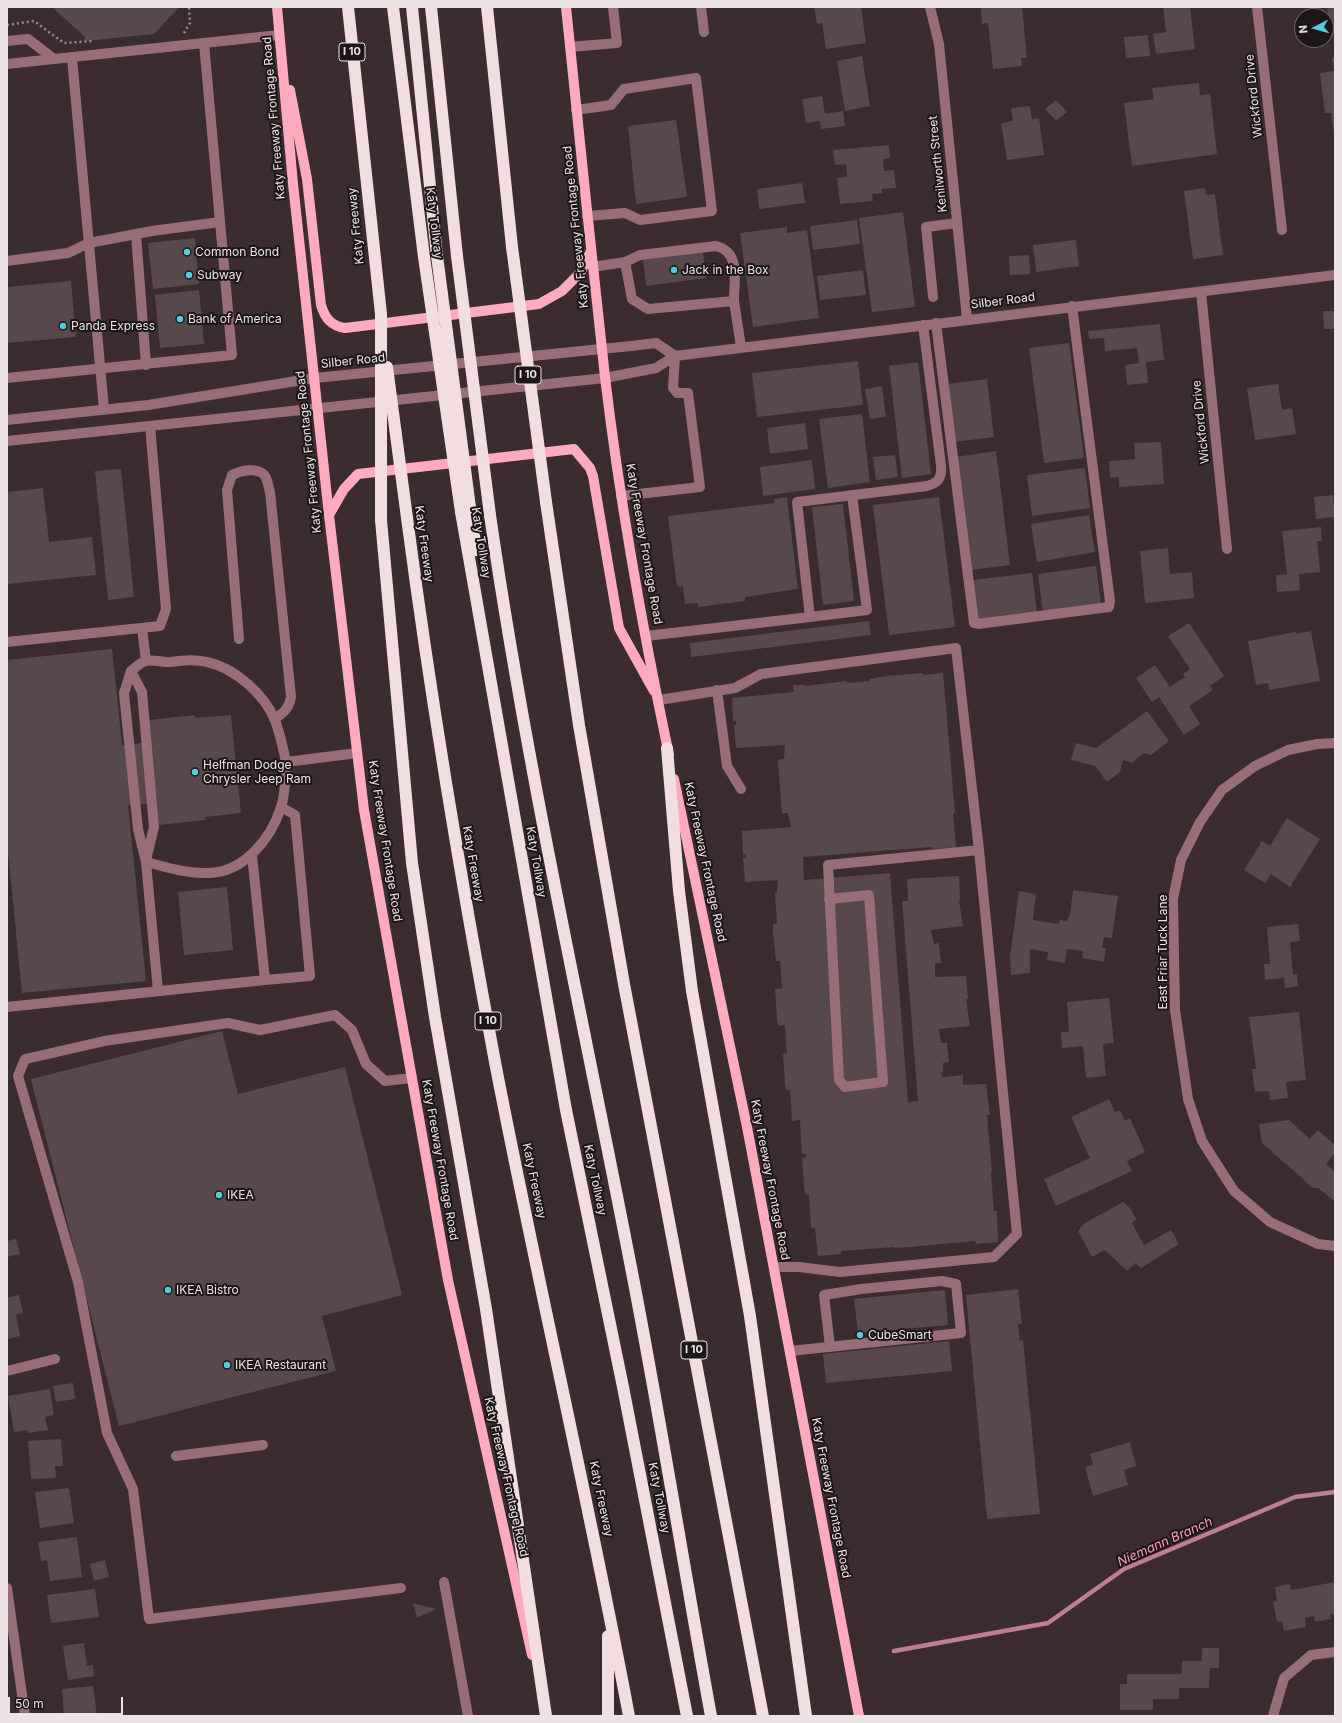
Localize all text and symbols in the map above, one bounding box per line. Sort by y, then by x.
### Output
north arrow [1294,8,1334,48]
text: N [1296,24,1310,34]
street label: Katy Freeway Frontage Road [260,36,288,200]
road number: I 10 [339,43,365,61]
street label: Wickford Drive [1242,53,1266,139]
street label: Kenilworth Street [926,115,950,213]
street label: Katy Freeway Frontage Road [560,145,592,309]
street label: Katy Tollway [422,186,446,260]
street label: Katy Freeway [345,187,367,265]
place label: Common Bond [195,245,279,259]
marker: Common Bond [182,247,192,257]
place label: Jack in the Box [682,263,768,277]
marker: Jack in the Box [669,265,679,275]
place label: Subway [197,268,242,282]
marker: Subway [184,270,194,280]
street label: Silber Road [970,290,1036,312]
place label: Bank of America [188,312,282,326]
marker: Bank of America [175,314,185,324]
place label: Panda Express [71,319,155,333]
marker: Panda Express [58,321,68,331]
street label: Silber Road [320,350,386,372]
road number: I 10 [515,366,541,384]
street label: Katy Freeway Frontage Road [293,370,325,534]
street label: Wickford Drive [1189,379,1213,465]
street label: Katy Freeway Frontage Road [623,462,665,626]
street label: Katy Freeway [412,505,436,583]
street label: Katy Tollway [468,506,494,580]
place label: Helfman Dodge Chrysler Jeep Ram [203,758,311,786]
street label: Katy Freeway Frontage Road [365,759,405,923]
marker: Helfman Dodge Chrysler Jeep Ram [190,767,200,777]
street label: Katy Freeway Frontage Road [681,781,729,943]
street label: Katy Freeway [459,825,487,903]
street label: Katy Tollway [523,825,549,899]
street label: East Friar Tuck Lane [1156,895,1170,1009]
road number: I 10 [475,1012,501,1030]
street label: Katy Freeway Frontage Road [419,1078,461,1242]
street label: Katy Freeway Frontage Road [747,1099,793,1261]
street label: Katy Freeway [519,1142,549,1220]
street label: Katy Tollway [580,1143,610,1217]
place label: IKEA [227,1188,254,1202]
marker: IKEA [214,1190,224,1200]
place label: IKEA Bistro [176,1283,239,1297]
marker: IKEA Bistro [163,1285,173,1295]
place label: CubeSmart [868,1328,932,1342]
marker: CubeSmart [855,1330,865,1340]
road number: I 10 [681,1341,707,1359]
place label: IKEA Restaurant [235,1358,326,1372]
marker: IKEA Restaurant [222,1360,232,1370]
street label: Katy Freeway Frontage Road [481,1396,531,1558]
street label: Katy Freeway Frontage Road [808,1417,854,1579]
street label: Katy Freeway [586,1460,616,1538]
street label: Katy Tollway [645,1461,673,1535]
water label: Niemann Branch [1115,1514,1215,1570]
scale bar [10,1689,125,1715]
text: 50 m [15,1696,44,1711]

